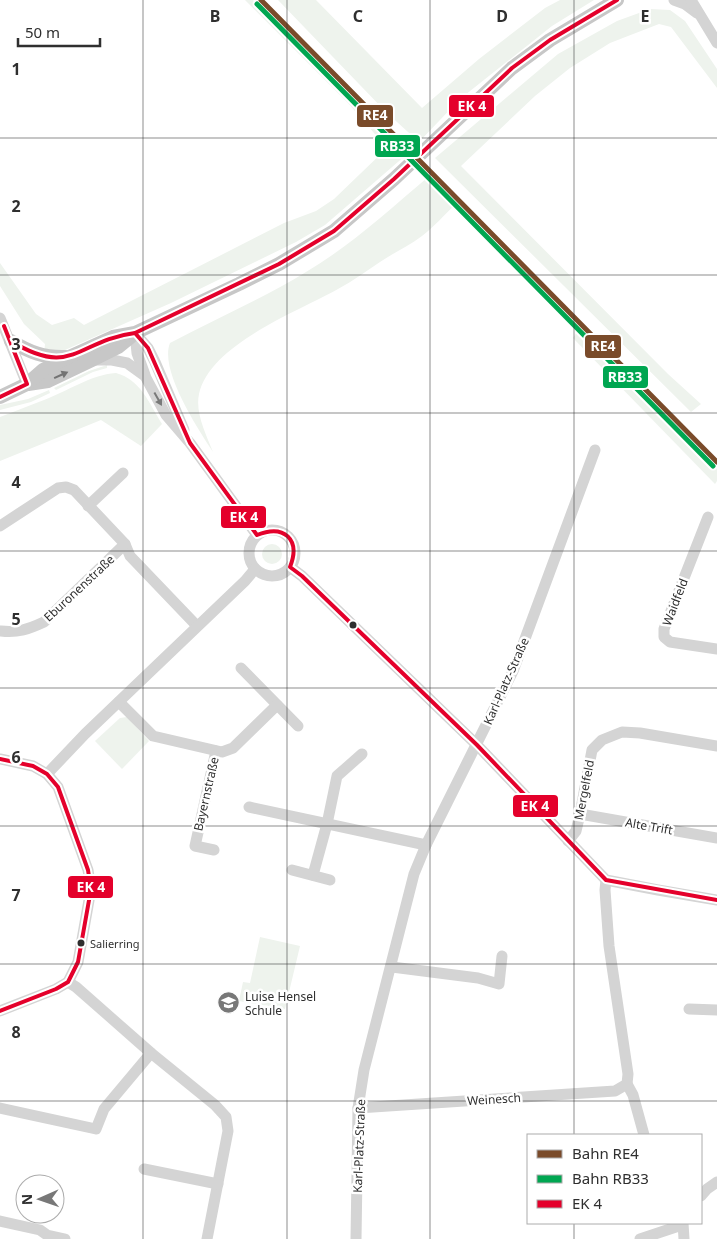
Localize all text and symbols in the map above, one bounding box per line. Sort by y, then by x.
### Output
text: B [210,5,220,27]
text: C [353,5,363,27]
text: D [496,5,508,27]
text: E [641,5,650,27]
scale bar [18,15,100,47]
text: 50 m [25,22,60,42]
text: 1 [11,58,21,80]
line badge: EK 4 [448,94,495,118]
text: EK 4 [458,96,486,115]
line badge: RE4 [356,104,394,128]
text: RE4 [362,105,388,124]
line badge: RB33 [374,134,421,158]
text: RB33 [380,136,414,155]
text: 2 [11,195,21,217]
text: 3 [11,333,21,355]
line badge: RE4 [584,334,622,359]
text: RE4 [590,336,616,355]
line badge: RB33 [602,365,649,389]
text: RB33 [608,367,642,386]
one-way arrow [54,370,68,378]
one-way arrow [154,392,162,407]
text: 4 [11,471,21,493]
line badge: EK 4 [220,505,267,529]
text: EK 4 [230,507,258,526]
street label: Eburonenstraße [40,551,118,625]
street label: Waidfeld [658,576,692,628]
text: 5 [11,608,21,630]
unlabelled marker [348,620,358,630]
street label: Karl-Platz-Straße [479,635,533,727]
text: 6 [11,746,21,768]
street label: Bayernstraße [189,755,223,833]
street label: Mergelfeld [570,758,598,822]
line badge: EK 4 [512,794,559,818]
text: EK 4 [521,796,549,815]
street label: Alte Trift [624,813,675,839]
line badge: EK 4 [67,875,114,899]
text: EK 4 [77,877,105,896]
text: 7 [11,884,21,906]
place label: Salierring [90,936,140,951]
marker: Salierring [76,938,86,948]
place label: Luise Hensel Schule [245,988,316,1019]
school or university icon: Luise Hensel Schule [217,991,241,1015]
text: 8 [11,1021,21,1043]
street label: Weinesch [467,1089,521,1109]
street label: Karl-Platz-Straße [349,1099,369,1193]
legend [527,1134,702,1224]
text: Bahn RE4 [572,1143,639,1163]
text: Bahn RB33 [572,1168,649,1188]
north arrow [15,1174,65,1224]
text: N [17,1193,36,1205]
text: EK 4 [572,1193,603,1213]

